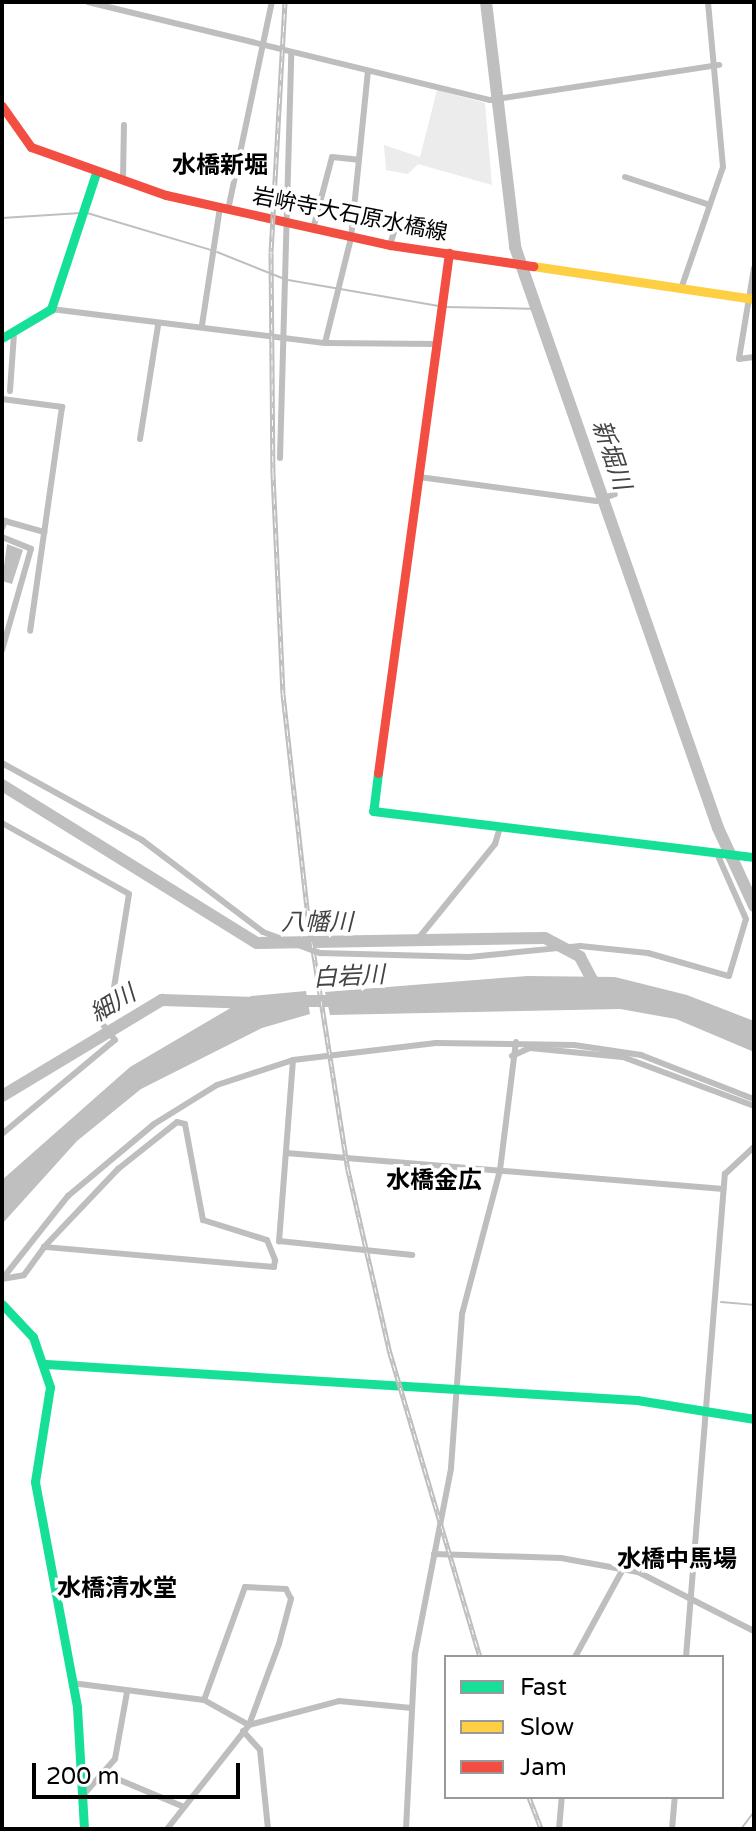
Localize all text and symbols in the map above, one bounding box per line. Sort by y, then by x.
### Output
district label: 水橋新堀 [172,152,268,180]
street label: 岩峅寺大石原水橋線 [250,183,450,247]
water label: 新堀川 [586,416,636,494]
water label: 八幡川 [281,909,353,937]
water label: 白岩川 [312,961,386,993]
water label: 細川 [85,979,141,1029]
district label: 水橋金広 [386,1167,482,1195]
district label: 水橋中馬場 [617,1546,737,1574]
district label: 水橋清水堂 [57,1575,177,1603]
legend [444,1655,724,1799]
text: Fast [520,1673,567,1702]
text: Slow [520,1713,574,1742]
scale bar [36,1747,244,1797]
text: Jam [520,1753,567,1782]
text: 200 m [46,1762,120,1791]

